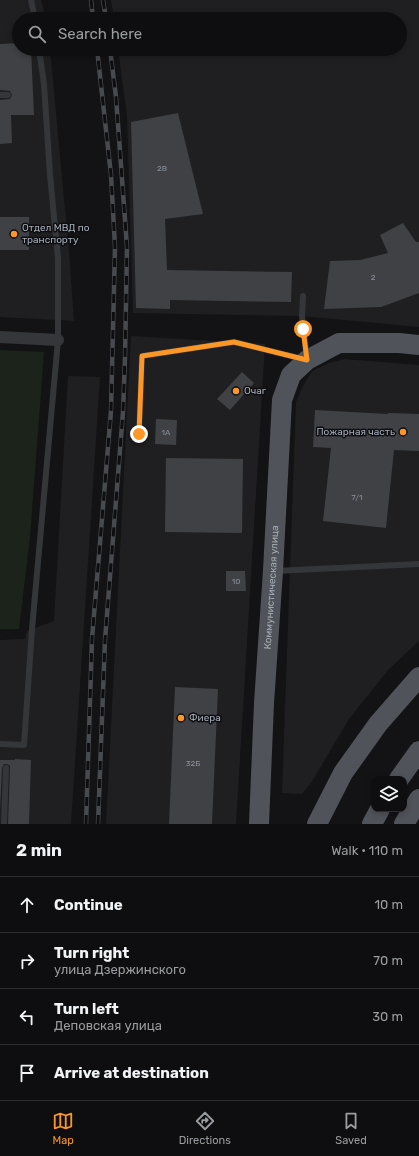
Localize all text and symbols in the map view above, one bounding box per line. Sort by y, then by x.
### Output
search box [12,12,407,56]
icon: search [26,23,48,45]
text: Search here [58,25,142,43]
house number: 2В [157,164,167,173]
place label: Отдел МВД по транспорту [22,222,90,246]
marker: Отдел МВД по транспорту [9,229,19,239]
house number: 2 [371,273,376,282]
route start [294,320,312,338]
place label: Очаг [244,385,267,397]
marker: Очаг [231,386,241,396]
route end [130,425,148,443]
place label: Пожарная часть [316,426,395,438]
marker: Пожарная часть [398,427,408,437]
house number: 1А [162,428,171,437]
house number: 7/1 [352,493,362,502]
street label: Коммунистическая улица [262,525,281,650]
house number: 10 [232,577,240,586]
place label: Фиера [189,712,221,724]
marker: Фиера [176,713,186,723]
house number: 32Б [186,759,200,768]
map controls [371,776,407,812]
button: layers [371,776,407,812]
text: 2 min [16,840,62,860]
text: Walk · 110 m [331,843,403,858]
icon: ahead [16,894,38,916]
text: Continue [54,896,123,914]
text: 10 m [374,897,403,912]
text: Turn right [54,944,129,962]
icon: right [16,950,38,972]
text: 70 m [373,953,403,968]
text: улица Дзержинского [54,962,186,977]
text: Turn left [54,1000,119,1018]
icon: left [16,1006,38,1028]
text: 30 m [372,1009,403,1024]
text: Деповская улица [54,1018,162,1033]
icon: arrive [16,1062,38,1084]
text: Arrive at destination [54,1064,209,1082]
tab: Map [52,1110,74,1147]
tab: Directions [179,1110,231,1147]
tab: Saved [335,1110,367,1147]

